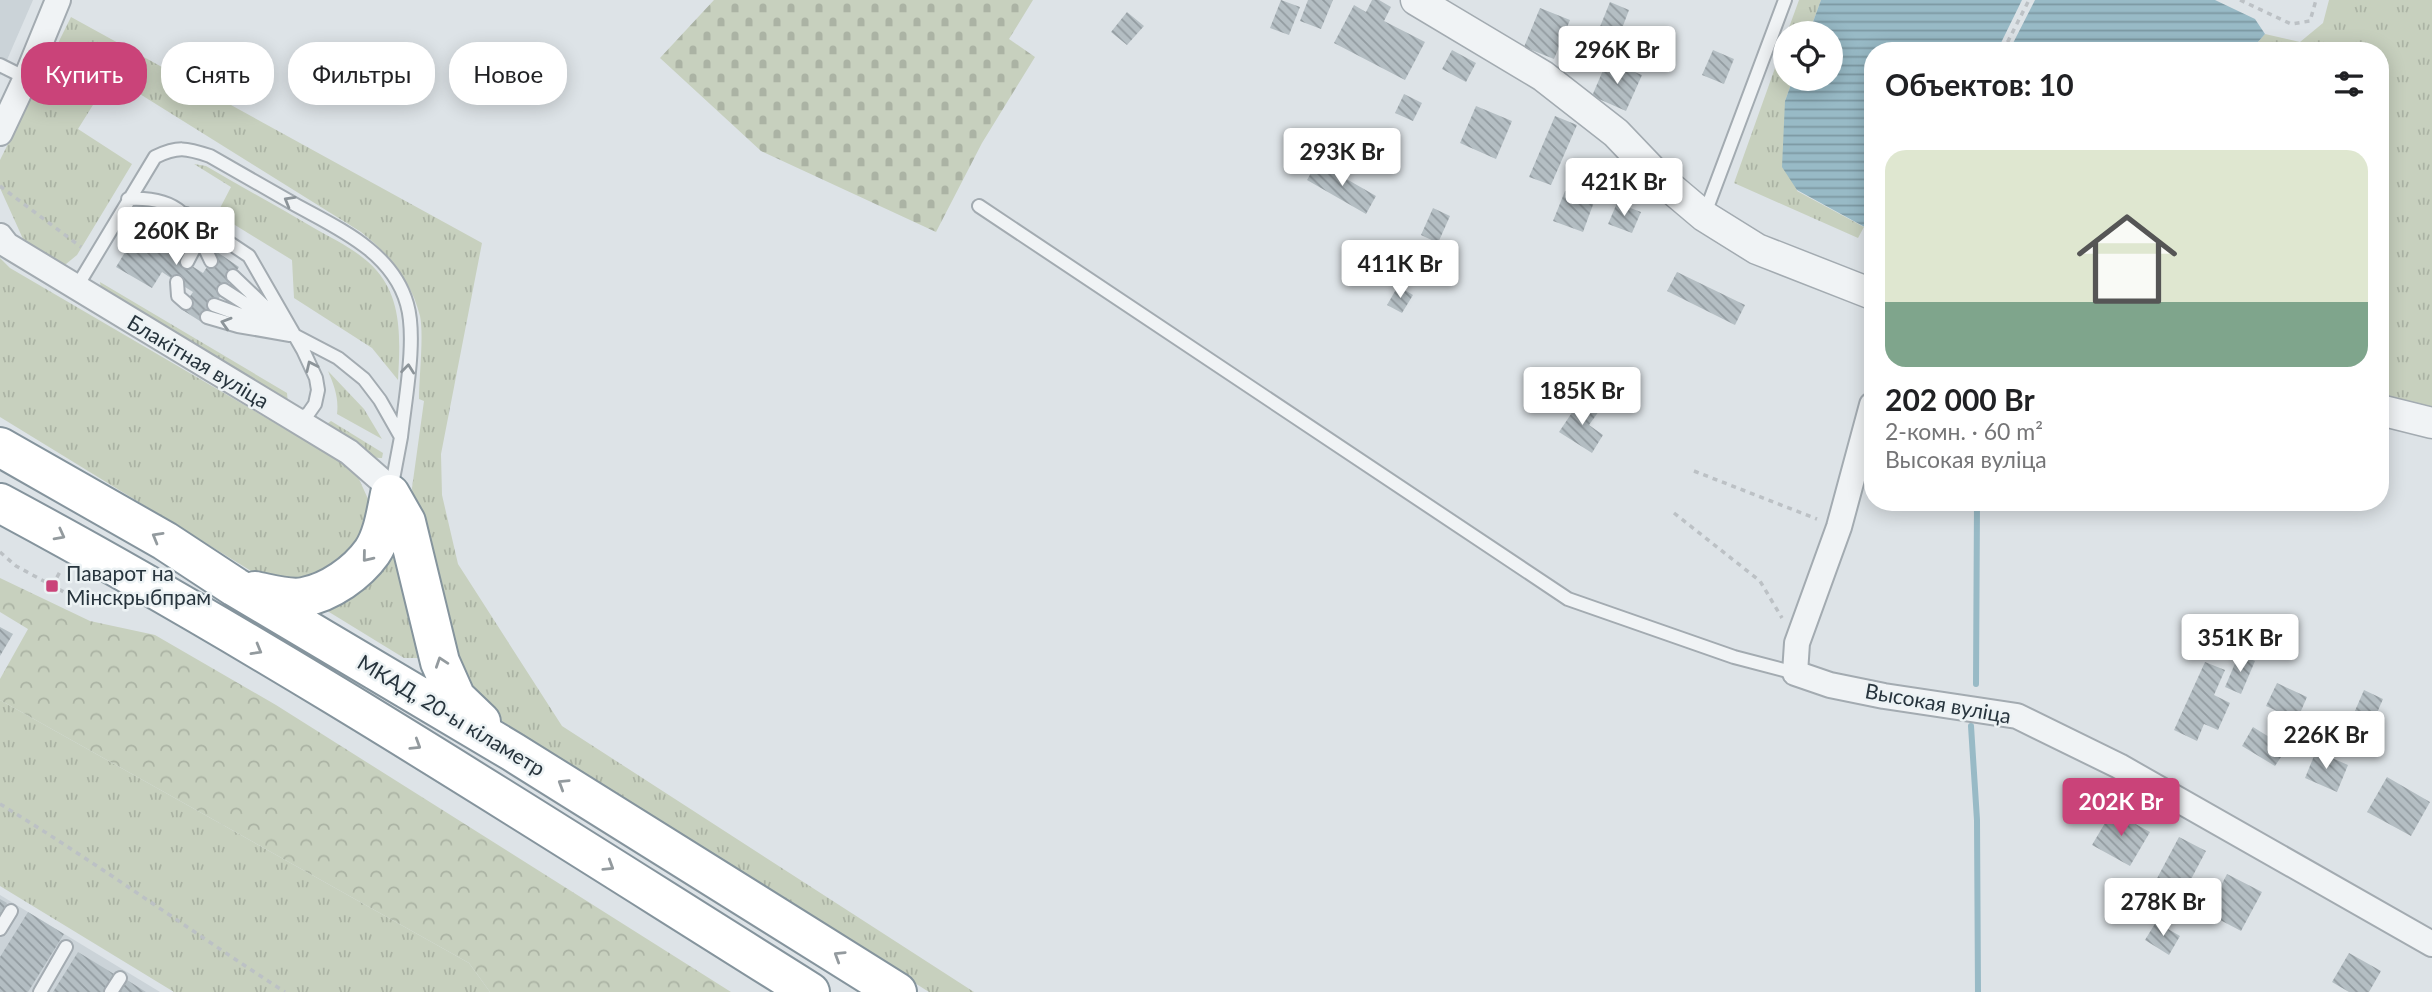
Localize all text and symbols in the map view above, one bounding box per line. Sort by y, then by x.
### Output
map controls [1773,21,1843,91]
button: locate [1773,21,1843,91]
pin: 296K Br [1552,27,1682,86]
text: 296K Br [1575,35,1659,63]
chip: Купить [21,42,147,105]
chip: Снять [161,42,274,105]
chip: Фильтры [288,42,435,105]
chip: Новое [449,42,567,105]
icon: filters [2330,65,2368,103]
text: Объектов: 10 [1885,66,2074,102]
pin: 293K Br [1277,128,1407,188]
text: 293K Br [1300,137,1384,165]
pin: 421K Br [1559,158,1689,218]
text: 421K Br [1582,167,1666,195]
one-way arrow [283,196,296,209]
icon: home [2064,196,2190,322]
pin: 260K Br [111,208,241,267]
text: 260K Br [134,216,218,244]
pin: 411K Br [1335,240,1465,300]
text: 411K Br [1358,249,1442,277]
street label: Блакітная вуліца [124,309,274,413]
one-way arrow [220,316,232,331]
one-way arrow [305,361,319,373]
one-way arrow [400,363,415,375]
pin: 185K Br [1517,368,1647,427]
text: 185K Br [1540,376,1624,404]
text: 202 000 Br [1885,381,2035,417]
text: 2-комн. · 60 m² [1885,417,2043,445]
text: Высокая вуліца [1885,445,2047,473]
one-way arrow [53,527,65,540]
one-way arrow [152,532,165,545]
one-way arrow [362,550,375,562]
place label: Паварот на Мінскрыбпрам [66,560,211,609]
marker: Паварот на Мінскрыбпрам [44,578,60,594]
pin: 351K Br [2175,614,2305,674]
text: 351K Br [2198,623,2282,651]
one-way arrow [249,641,262,654]
street label: МКАД, 20-ы кіламетр [354,649,550,781]
one-way arrow [435,657,449,669]
street label: Высокая вуліца [1863,677,2013,728]
pin: 226K Br [2261,712,2391,771]
text: 226K Br [2284,720,2368,748]
one-way arrow [408,737,421,750]
pin: 202K Br [2056,778,2186,838]
one-way arrow [558,779,571,792]
text: 202K Br [2079,787,2163,815]
one-way arrow [601,857,614,870]
pin: 278K Br [2098,878,2228,938]
text: 278K Br [2121,887,2205,915]
one-way arrow [834,951,847,964]

